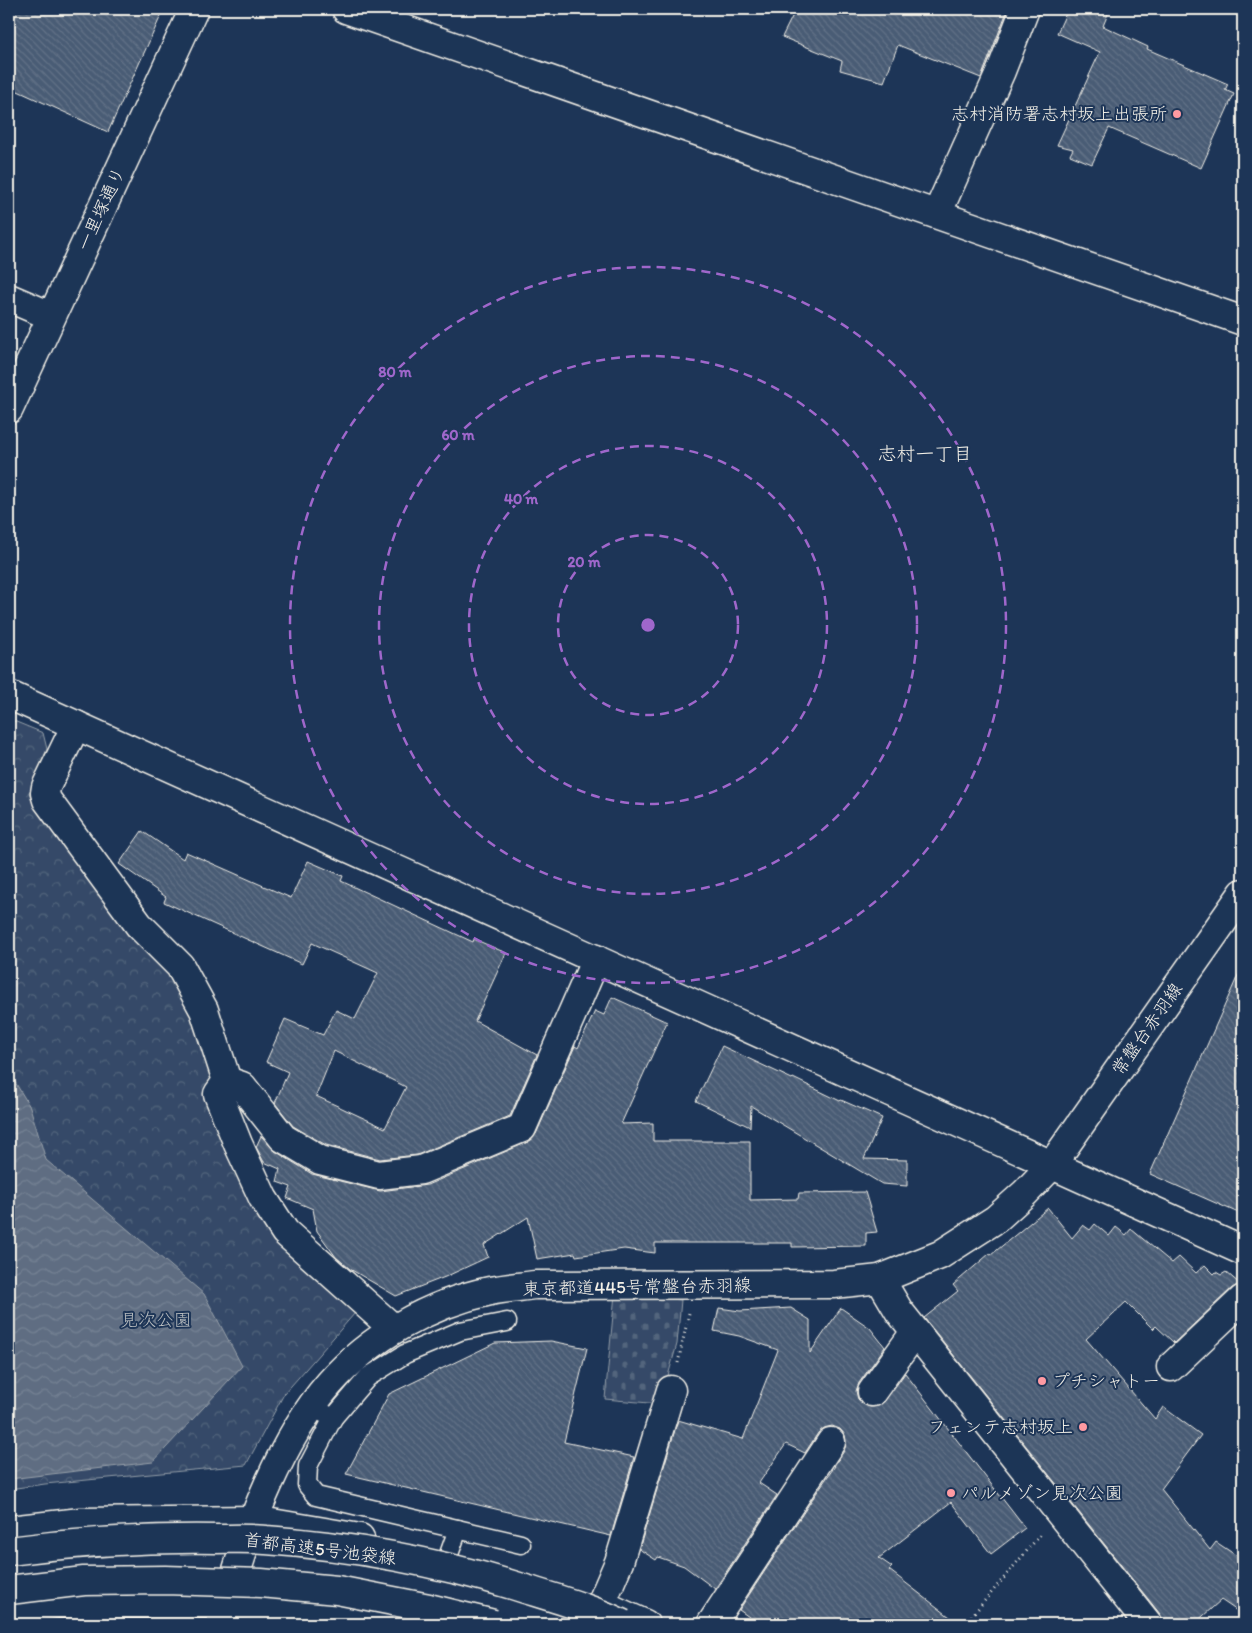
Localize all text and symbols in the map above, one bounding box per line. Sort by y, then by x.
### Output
place label: 志村消防署志村坂上出張所 [951,103,1167,125]
marker: 志村消防署志村坂上出張所 [1171,108,1183,120]
street label: 一里塚通り [72,164,130,254]
text: 80 m [378,363,412,381]
text: 60 m [441,426,475,444]
district label: 志村一丁目 [877,442,973,465]
text: 40 m [504,490,539,508]
text: 20 m [567,553,601,571]
centre of rings [639,616,657,634]
street label: 常盤台赤羽線 [1107,978,1187,1080]
street label: 東京都道445号常盤台赤羽線 [522,1274,752,1300]
park label: 見次公園 [120,1309,192,1331]
place label: プチシャトー [1052,1370,1160,1392]
marker: プチシャトー [1036,1375,1048,1387]
place label: フェンテ志村坂上 [928,1416,1073,1438]
marker: フェンテ志村坂上 [1077,1421,1089,1433]
place label: パルメゾン見次公園 [961,1482,1123,1504]
marker: パルメゾン見次公園 [945,1487,957,1499]
street label: 首都高速5号池袋線 [243,1529,397,1569]

